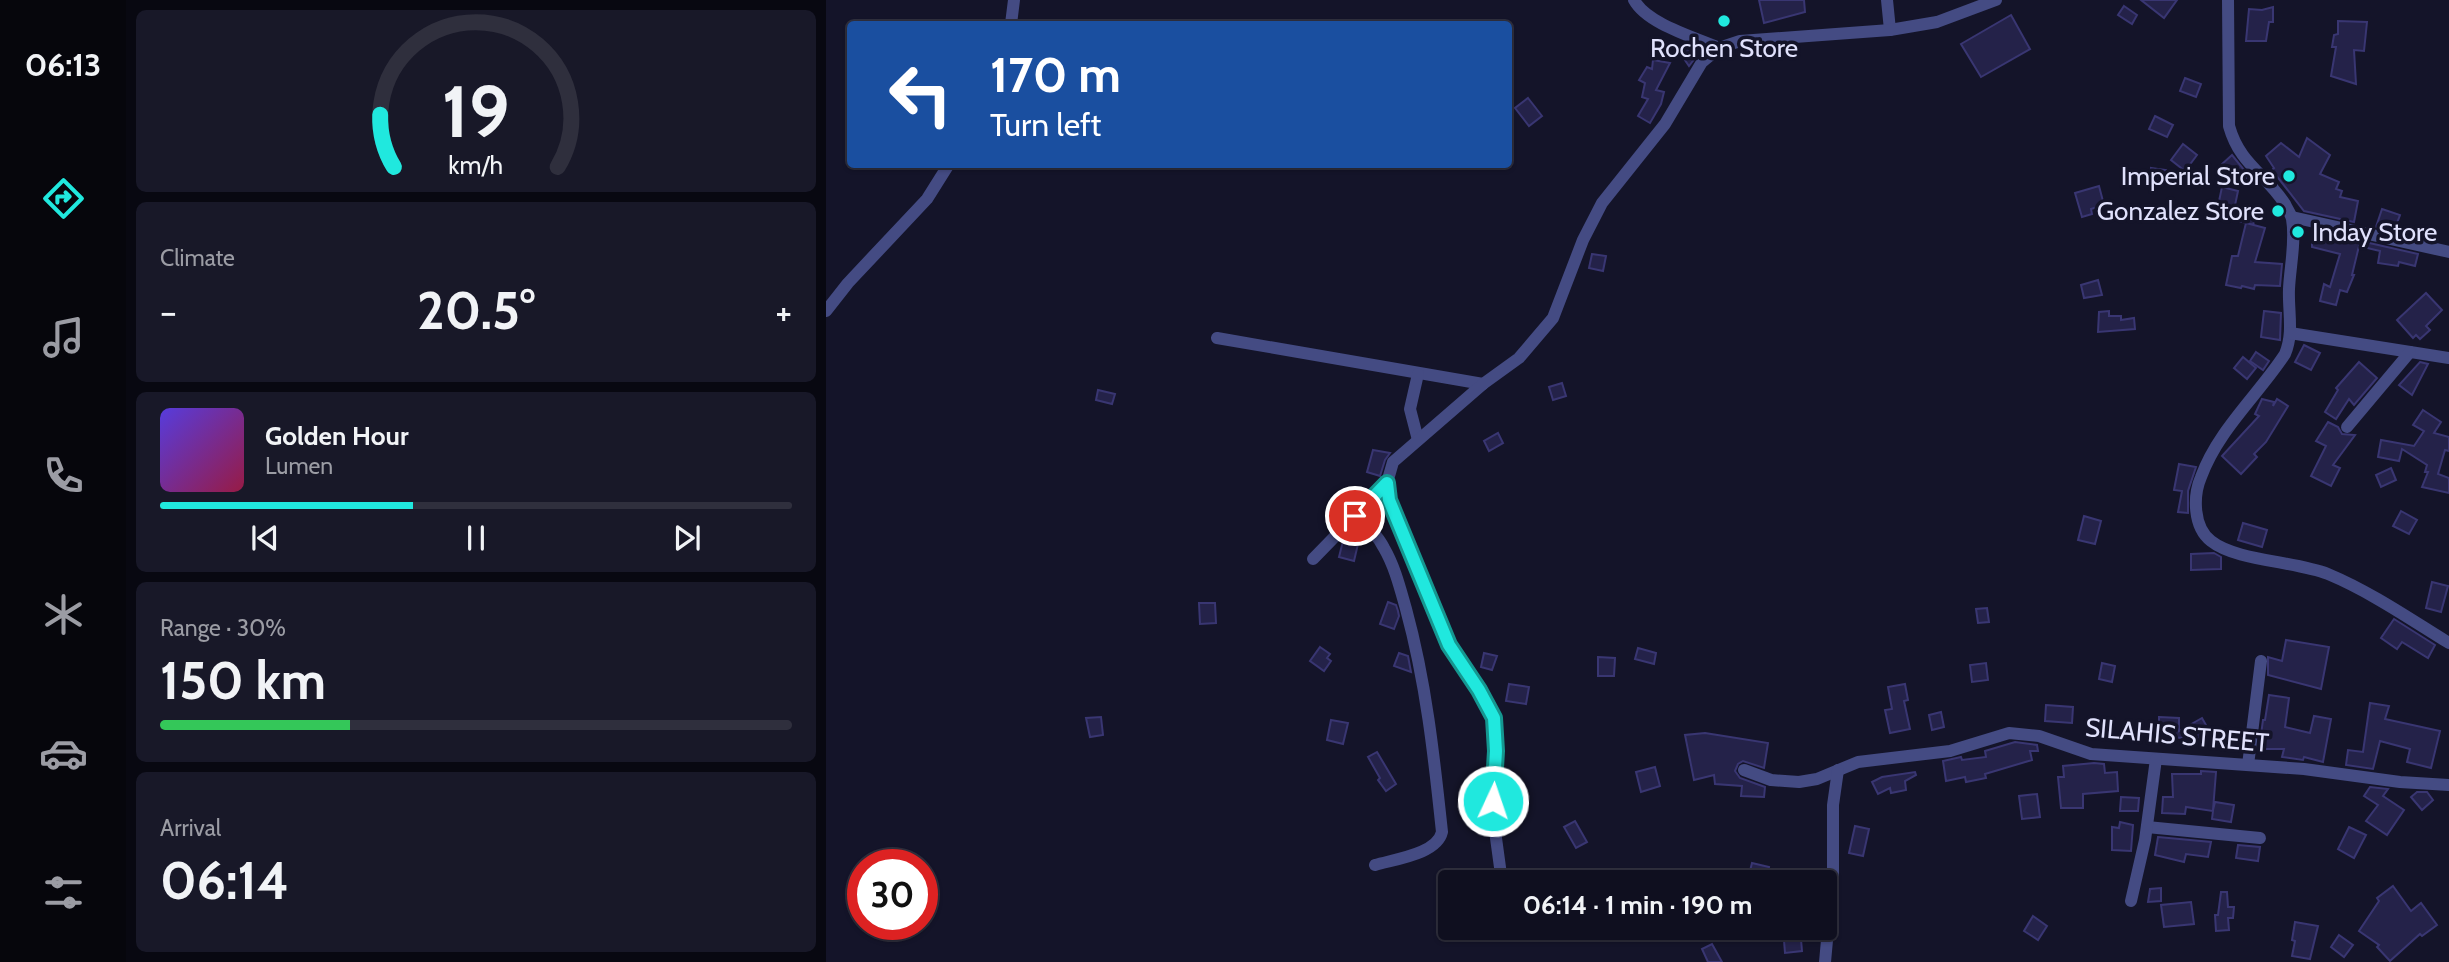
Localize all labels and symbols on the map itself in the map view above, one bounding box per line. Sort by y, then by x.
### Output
marker: Rochen Store [1716,13,1732,29]
place label: Rochen Store [1650,32,1798,64]
place label: Imperial Store [2121,160,2275,192]
marker: Imperial Store [2281,168,2297,184]
place label: Gonzalez Store [2097,195,2264,227]
marker: Gonzalez Store [2270,203,2286,219]
place label: Inday Store [2312,216,2437,248]
marker: Inday Store [2290,224,2306,240]
pin [1325,486,1385,546]
street label: SILAHIS STREET [2084,711,2270,759]
position arrow [1456,764,1530,838]
speed limit sign: 30 [847,849,938,940]

